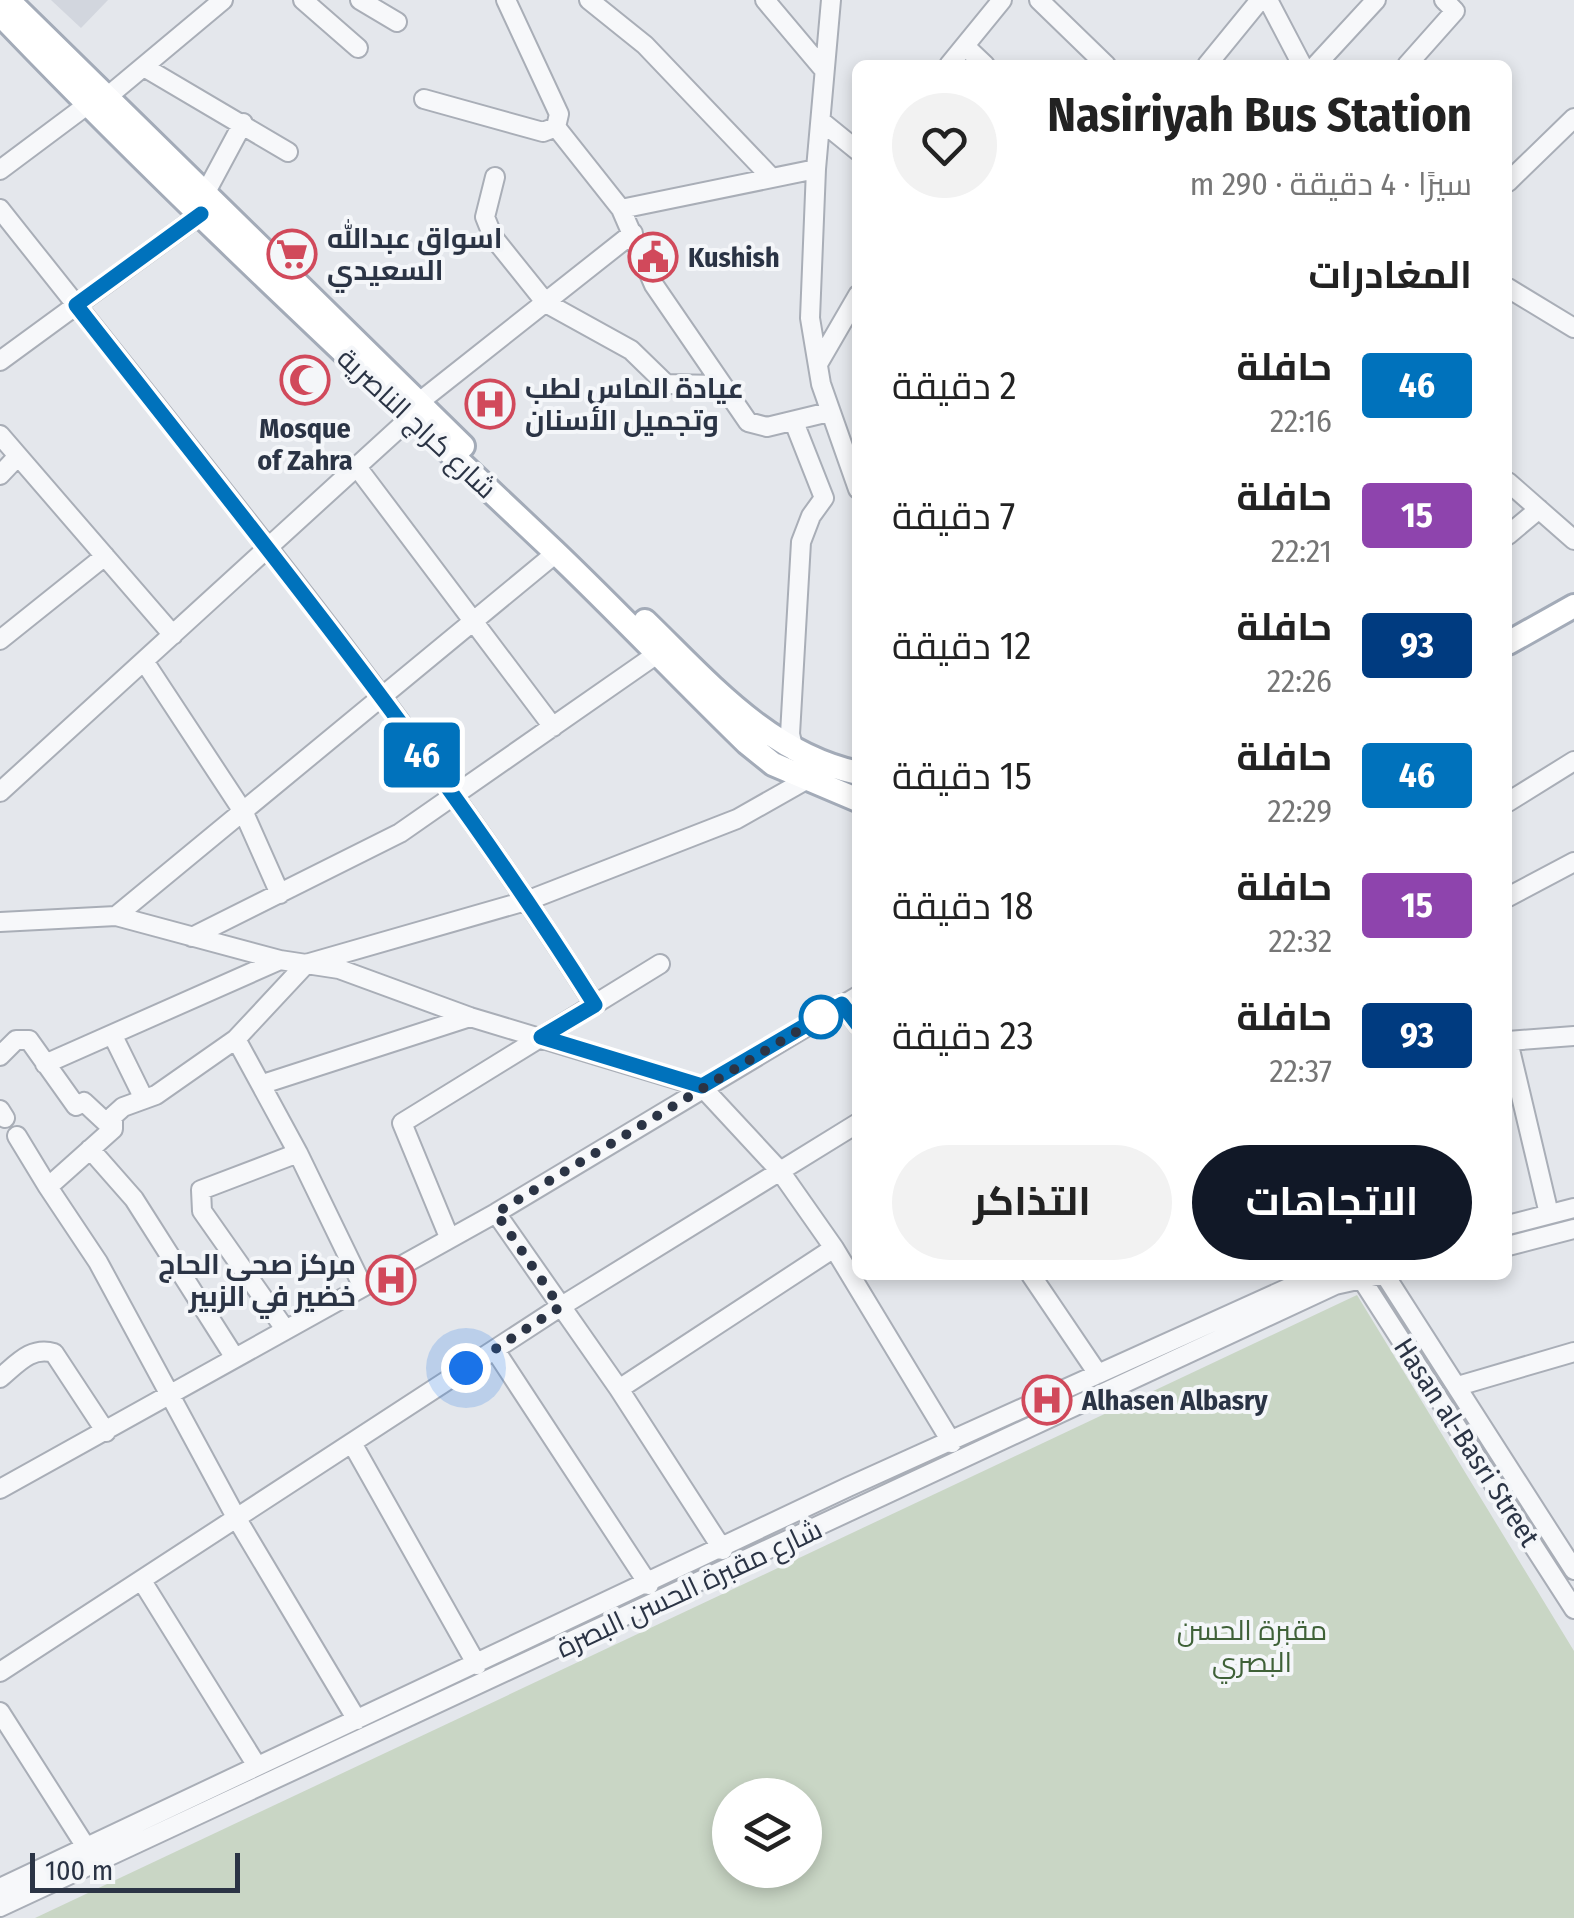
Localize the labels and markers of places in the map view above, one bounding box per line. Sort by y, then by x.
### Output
place label: اسواق عبدالله السعيدي [327,219,503,293]
supermarket icon: اسواق عبدالله السعيدي [266,228,318,280]
public building icon: Kushish [627,231,679,283]
place label: Kushish [688,241,780,274]
mosque icon: Mosque of Zahra [279,354,331,406]
place label: عيادة الماس لطب وتجميل الأسنان [525,372,744,437]
hospital icon: عيادة الماس لطب وتجميل الأسنان [464,378,516,430]
place label: Mosque of Zahra [257,412,353,477]
unlabelled marker [800,996,842,1038]
place label: مركز صحي الحاج خضير في الزبير [158,1248,356,1319]
hospital icon: مركز صحي الحاج خضير في الزبير [365,1254,417,1306]
hospital icon: Alhasen Albasry [1021,1374,1073,1426]
place label: Alhasen Albasry [1081,1384,1268,1417]

